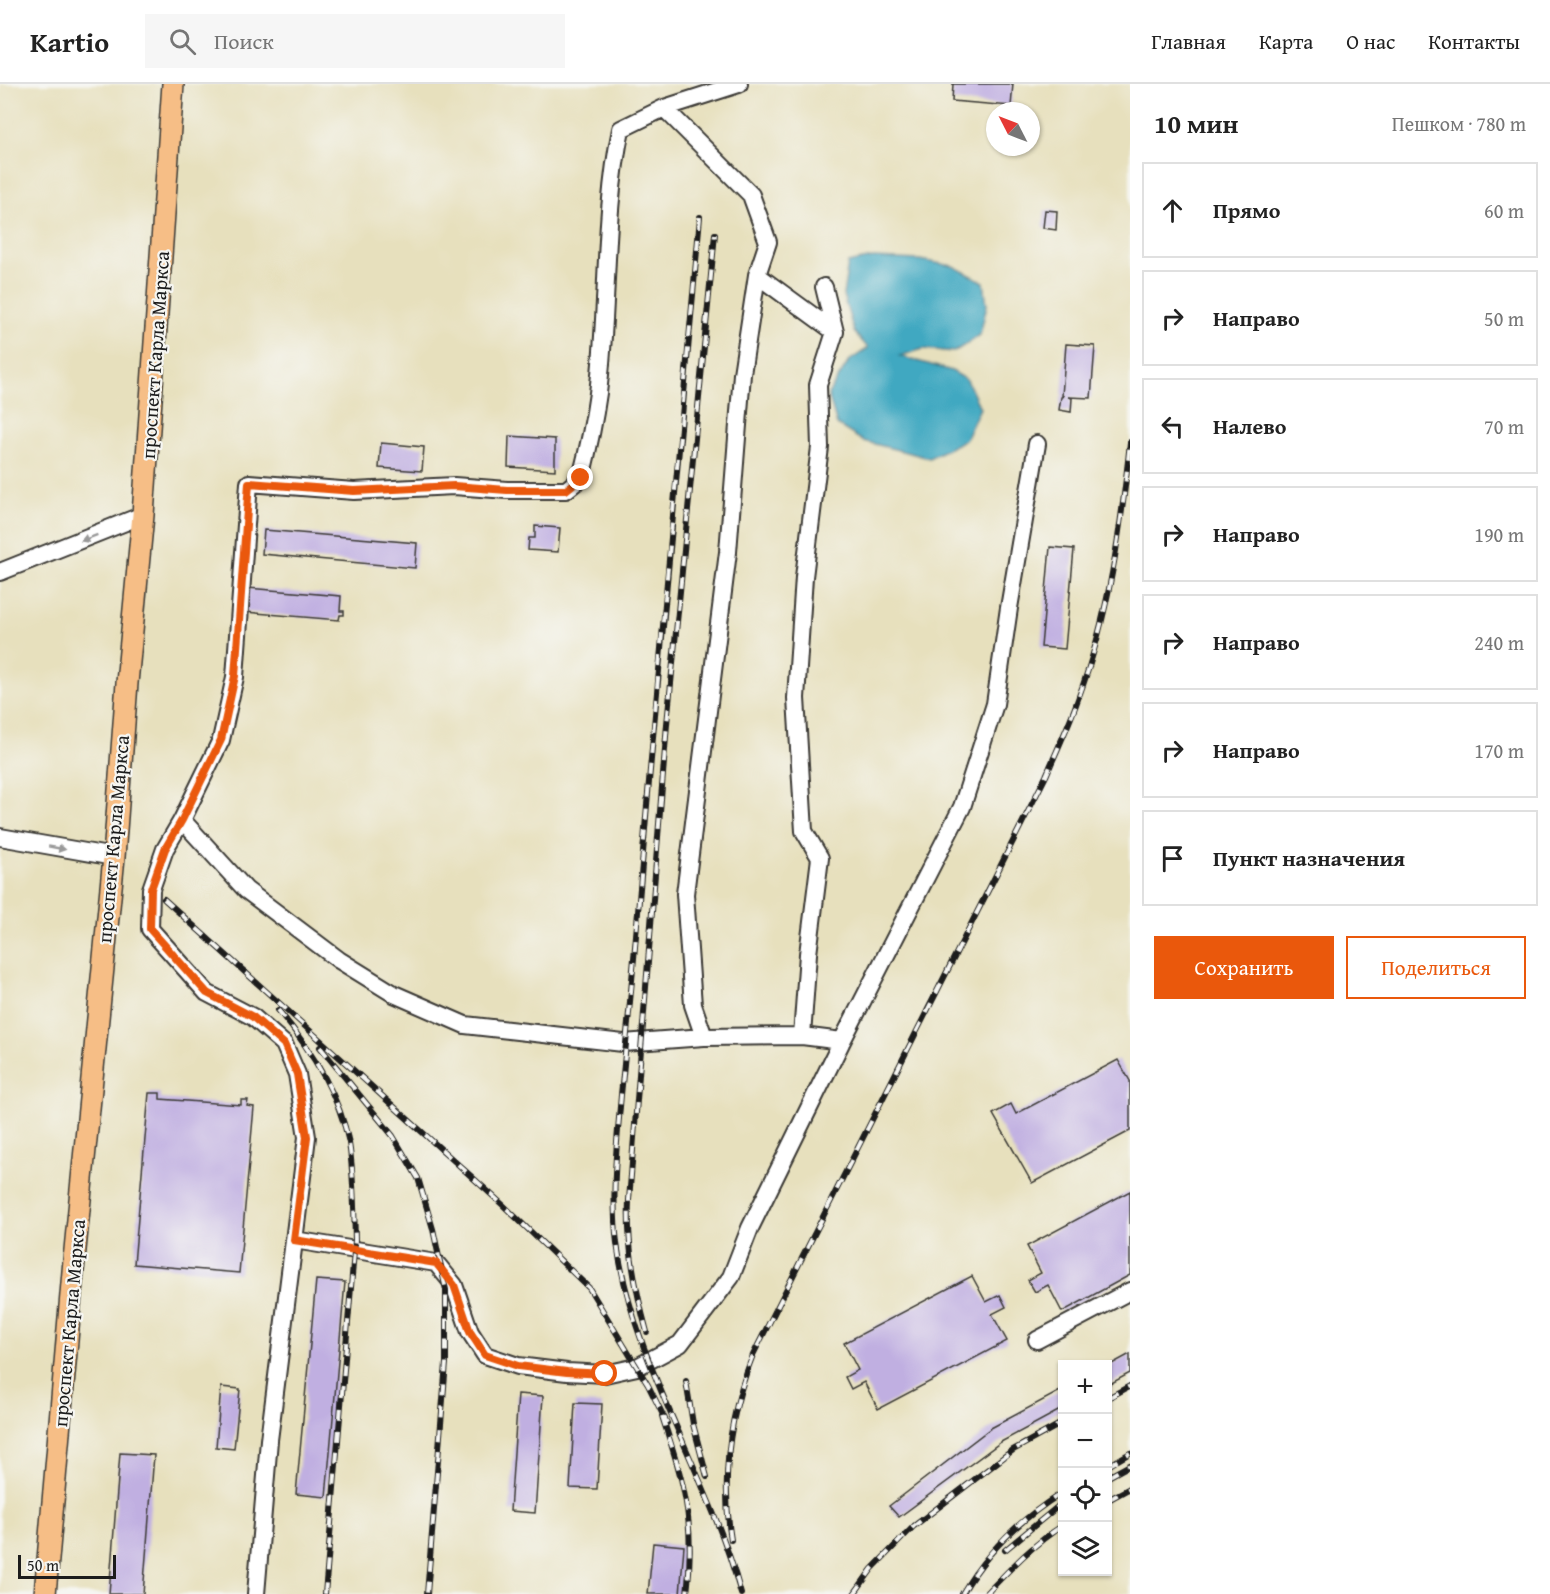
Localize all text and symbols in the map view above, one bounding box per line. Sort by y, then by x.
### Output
search box [145,14,565,68]
text: Kartio [30,21,109,62]
icon: search [166,25,199,58]
text: Поиск [214,25,274,57]
text: Главная [1151,26,1226,57]
text: Карта [1259,26,1313,57]
text: О нас [1346,26,1395,57]
text: Контакты [1428,26,1520,57]
north arrow [986,102,1040,156]
text: 10 мин [1154,104,1239,143]
text: Пешком · 780 m [1392,109,1526,138]
icon: ahead [1156,194,1189,227]
text: Прямо [1213,194,1280,226]
text: 60 m [1484,196,1524,225]
street label: проспект Карла Маркса [133,249,176,460]
icon: right [1156,302,1189,335]
text: Направо [1213,302,1300,334]
text: 50 m [1484,304,1524,333]
icon: left [1156,410,1189,443]
text: Налево [1213,410,1286,442]
text: 70 m [1484,412,1524,441]
route end [567,464,593,490]
icon: right [1156,518,1189,551]
text: Направо [1213,518,1300,550]
text: 190 m [1474,520,1524,549]
one-way arrow [80,533,98,543]
icon: right [1156,626,1189,659]
text: Направо [1213,626,1300,658]
text: 240 m [1474,628,1524,657]
street label: проспект Карла Маркса [89,733,136,944]
icon: right [1156,734,1189,767]
text: Направо [1213,734,1300,766]
text: 170 m [1474,736,1524,765]
icon: arrive [1156,842,1189,875]
text: Пункт назначения [1213,842,1405,874]
one-way arrow [47,843,66,852]
button: Сохранить [1154,936,1334,999]
button: Поделиться [1346,936,1526,999]
street label: проспект Карла Маркса [45,1217,92,1428]
route start [591,1360,617,1386]
map controls [1058,1360,1112,1576]
button: + [1058,1360,1112,1414]
button: − [1058,1414,1112,1468]
button: locate [1058,1468,1112,1522]
button: layers [1058,1522,1112,1576]
scale bar [18,1552,116,1580]
text: 50 m [27,1553,59,1577]

